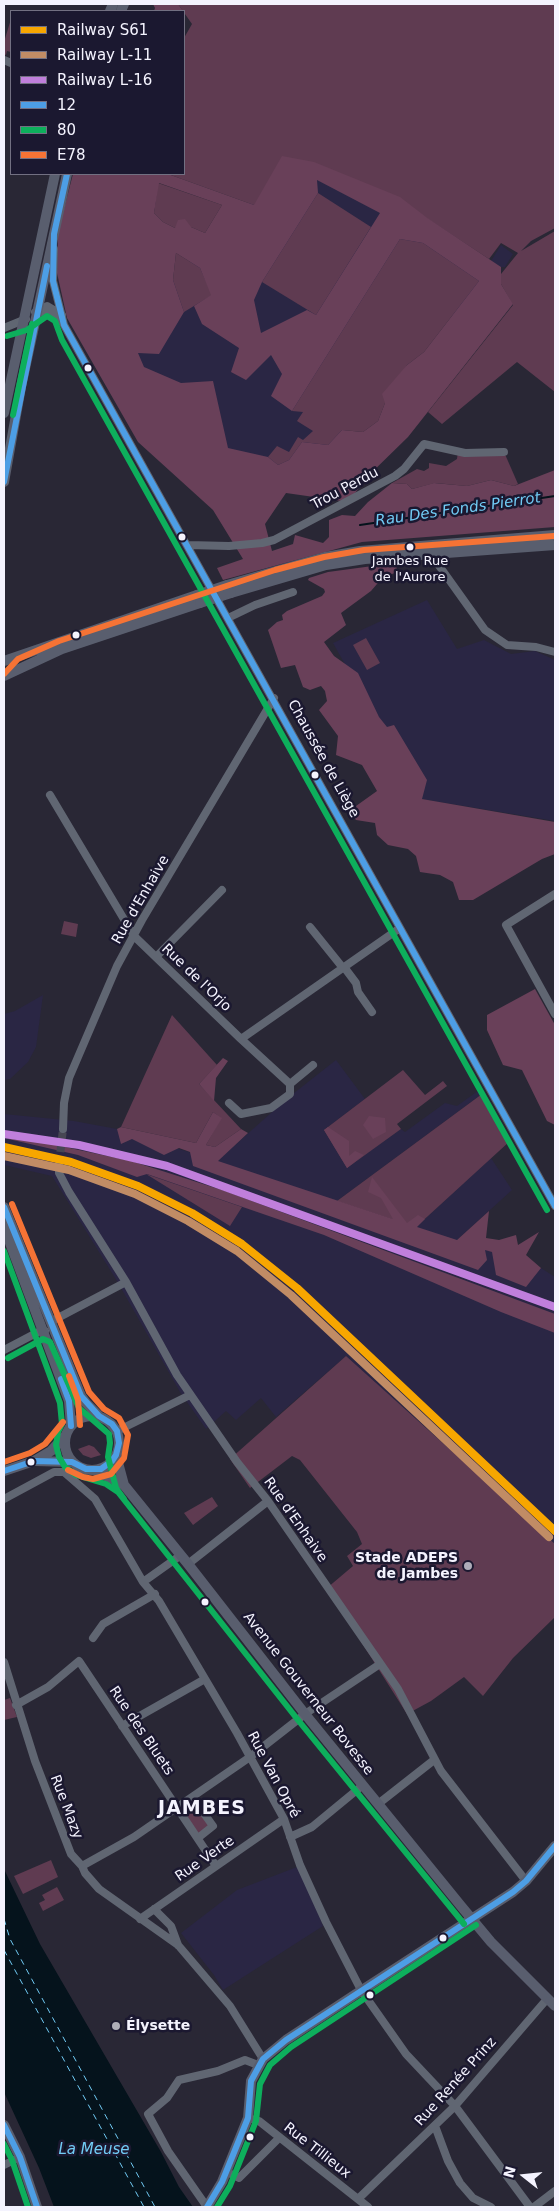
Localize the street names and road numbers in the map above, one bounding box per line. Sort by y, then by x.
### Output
street label: Trou Perdu [309,464,381,514]
street label: Chaussée de Liège [284,697,362,821]
street label: Rue d'Enhaive [109,853,173,947]
street label: Rue de l'Orjo [158,941,234,1015]
street label: Rue d'Enhaive [260,1474,330,1566]
street label: Avenue Gouverneur Bovesse [239,1609,377,1779]
street label: Rue des Bluets [105,1683,177,1779]
street label: Rue Van Opré [243,1729,303,1821]
street label: Rue Mazy [46,1773,86,1841]
street label: Rue Verte [172,1833,238,1885]
street label: Rue Renée Prinz [412,2034,500,2130]
street label: Rue Tillieux [280,2120,354,2182]

